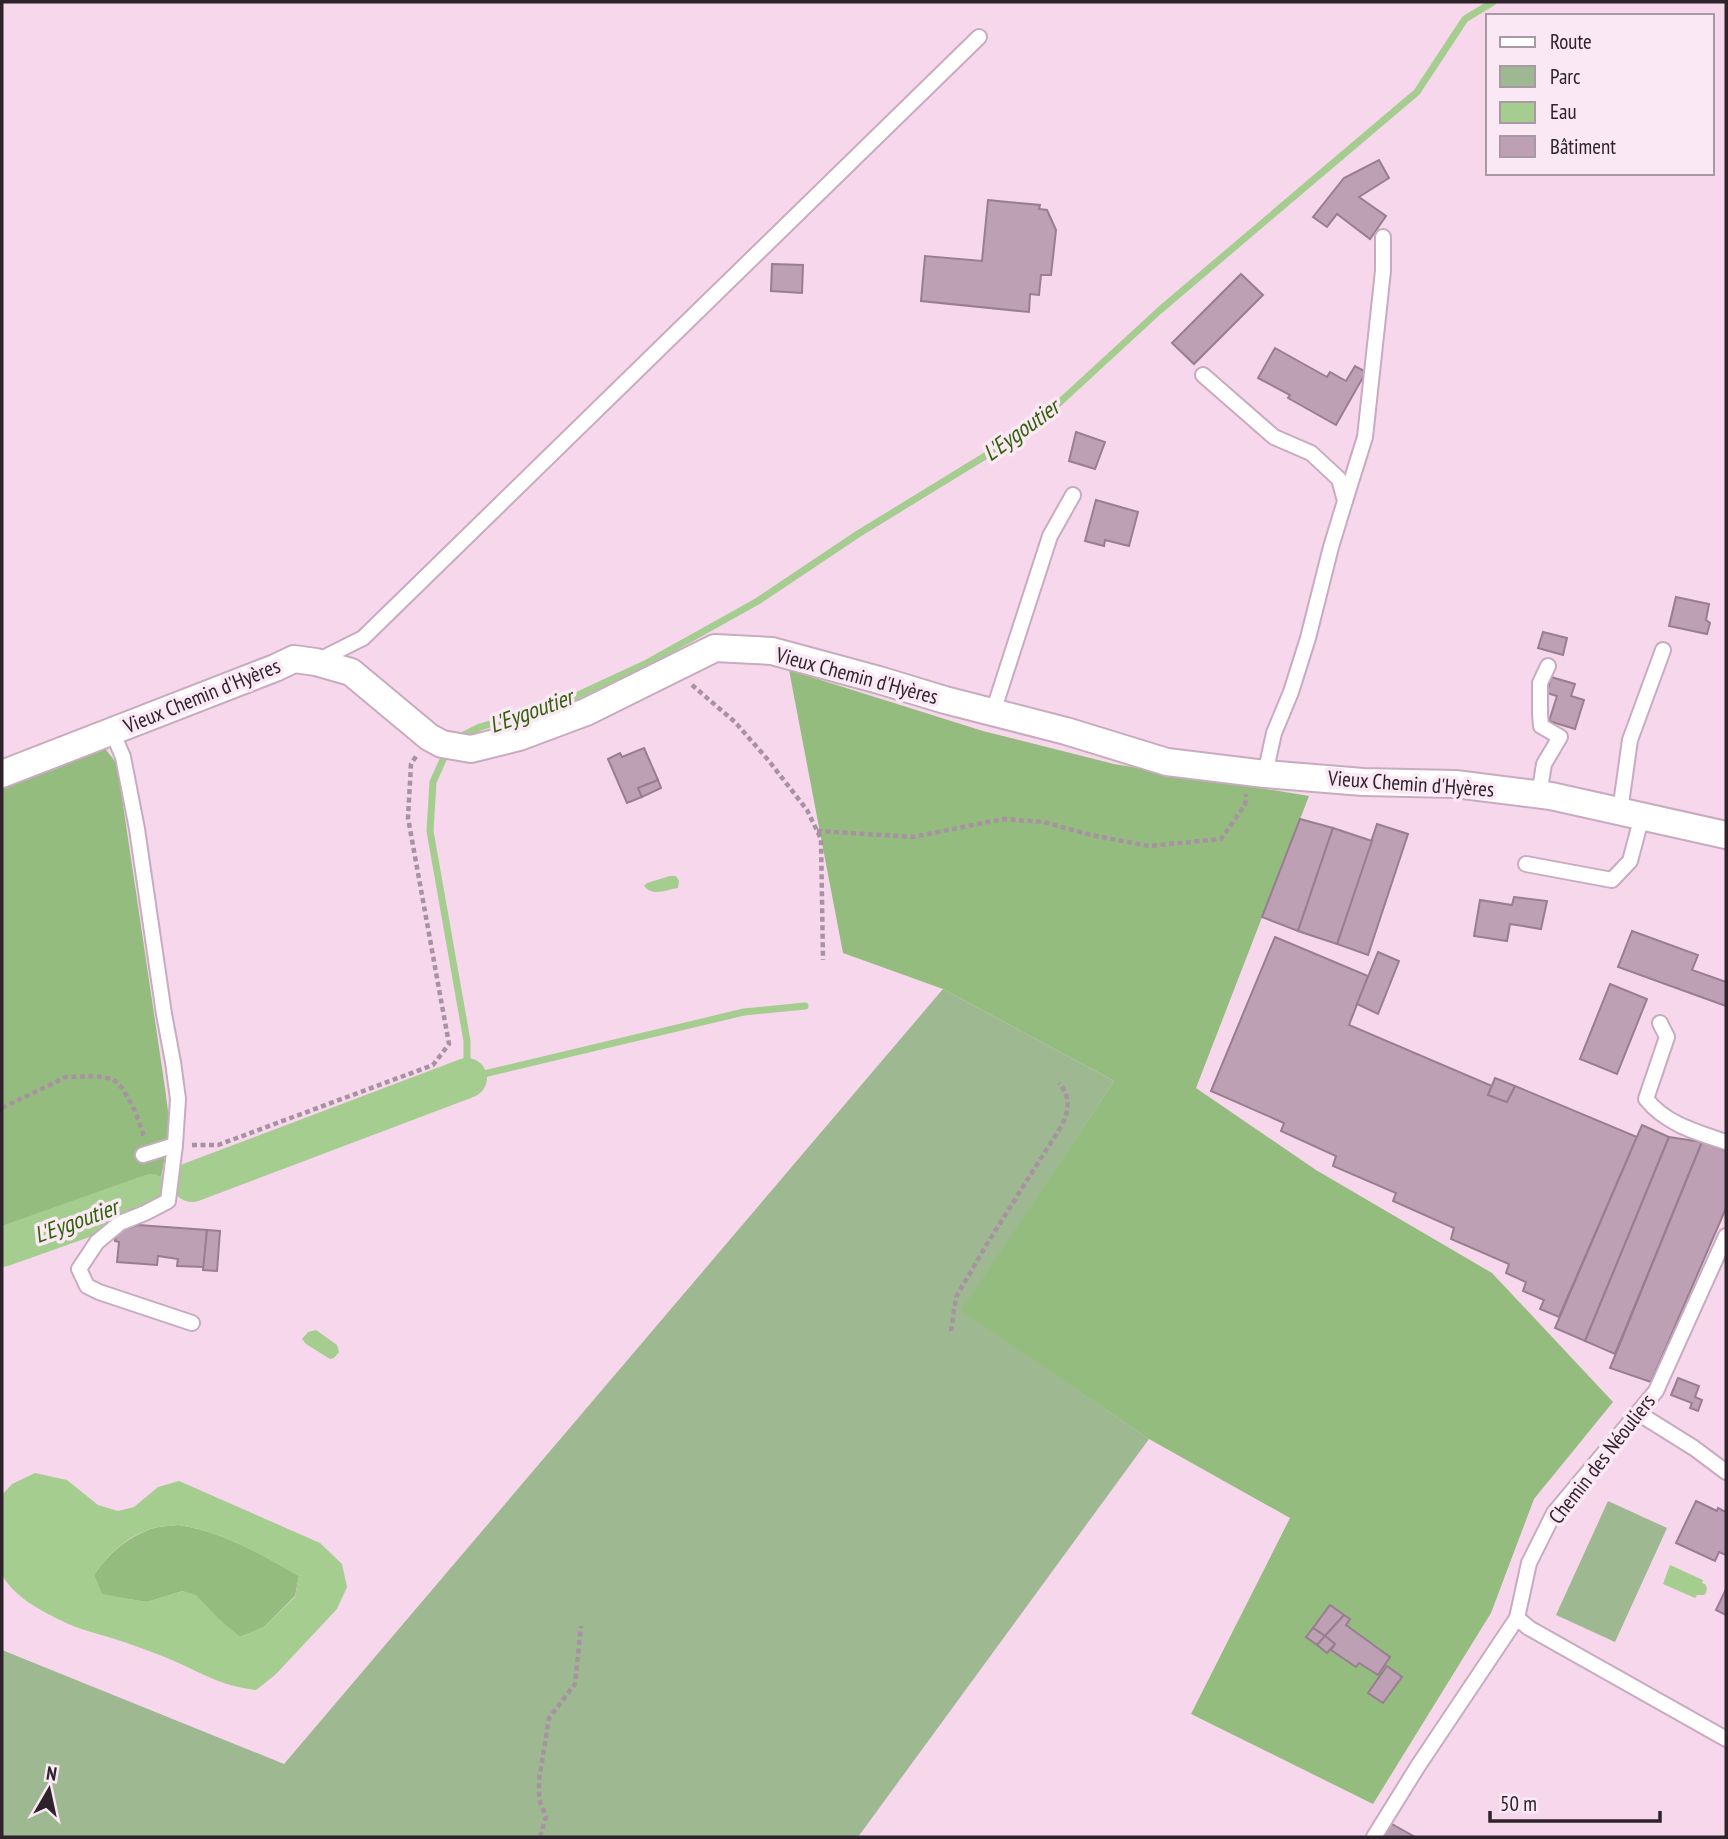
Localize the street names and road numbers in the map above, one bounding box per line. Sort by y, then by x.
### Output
street label: Vieux Chemin d'Hyères [772,641,941,710]
street label: Vieux Chemin d'Hyères [119,652,284,740]
street label: Vieux Chemin d'Hyères [1326,764,1495,803]
street label: Chemin des Néouliers [1542,1388,1661,1529]

